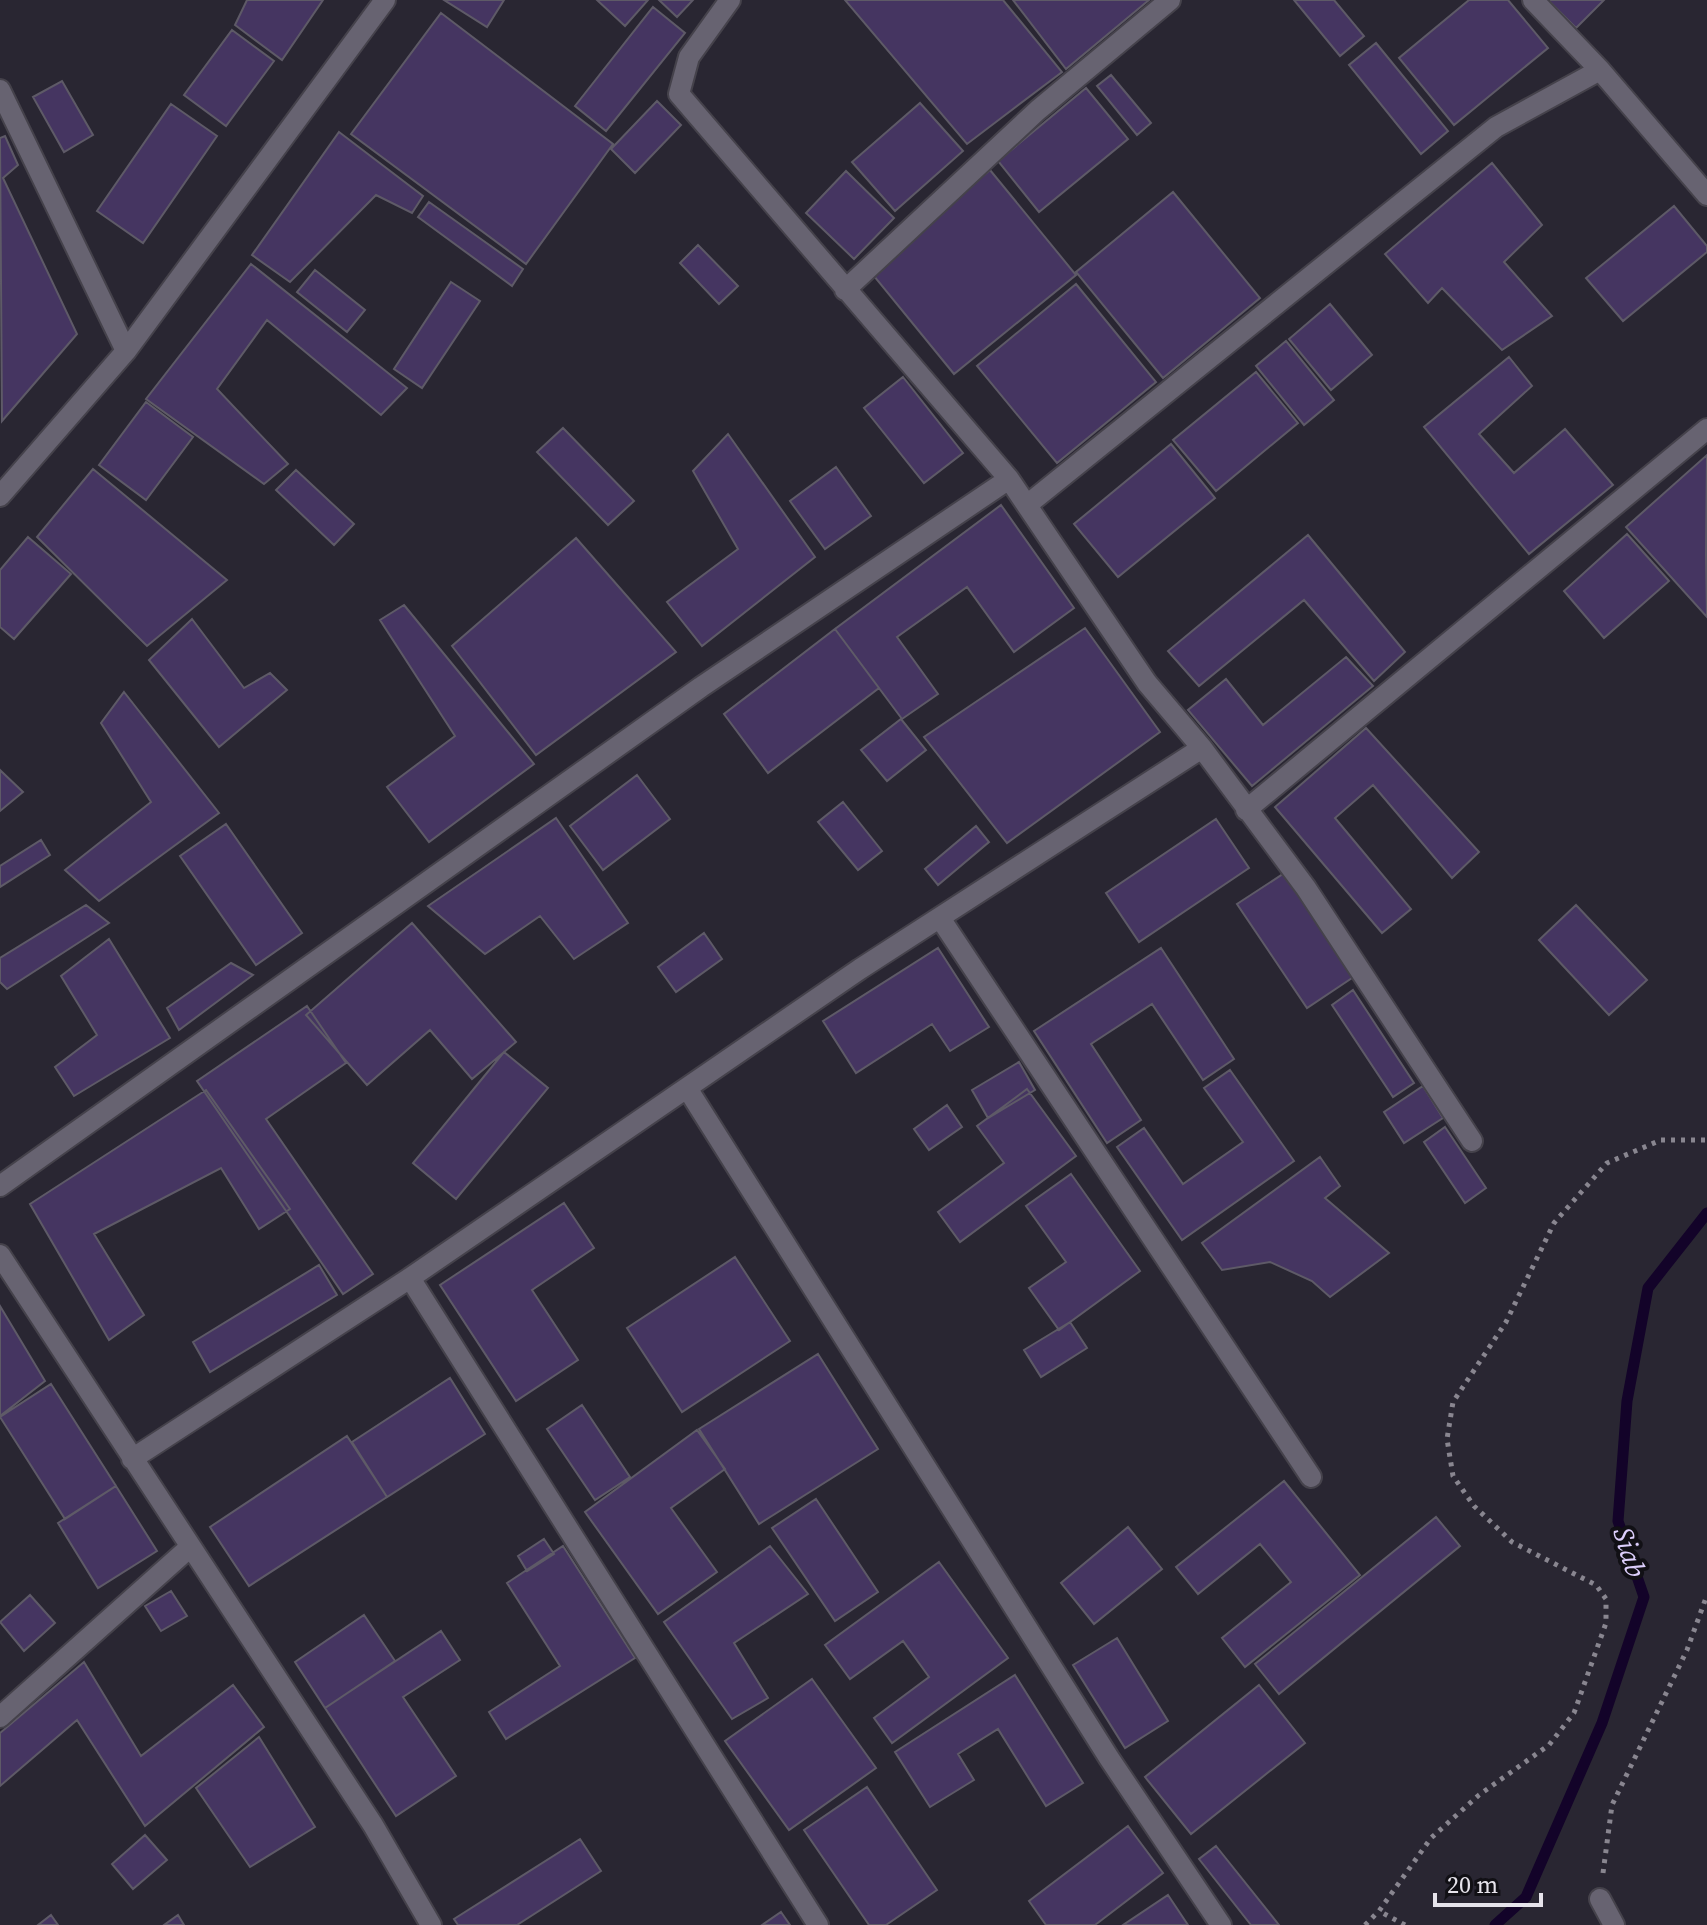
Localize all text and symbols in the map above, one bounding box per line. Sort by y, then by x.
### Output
water label: Siab [1604,1522,1656,1582]
scale bar [1435,1857,1541,1907]
text: 20 m [1447,1868,1498,1901]

